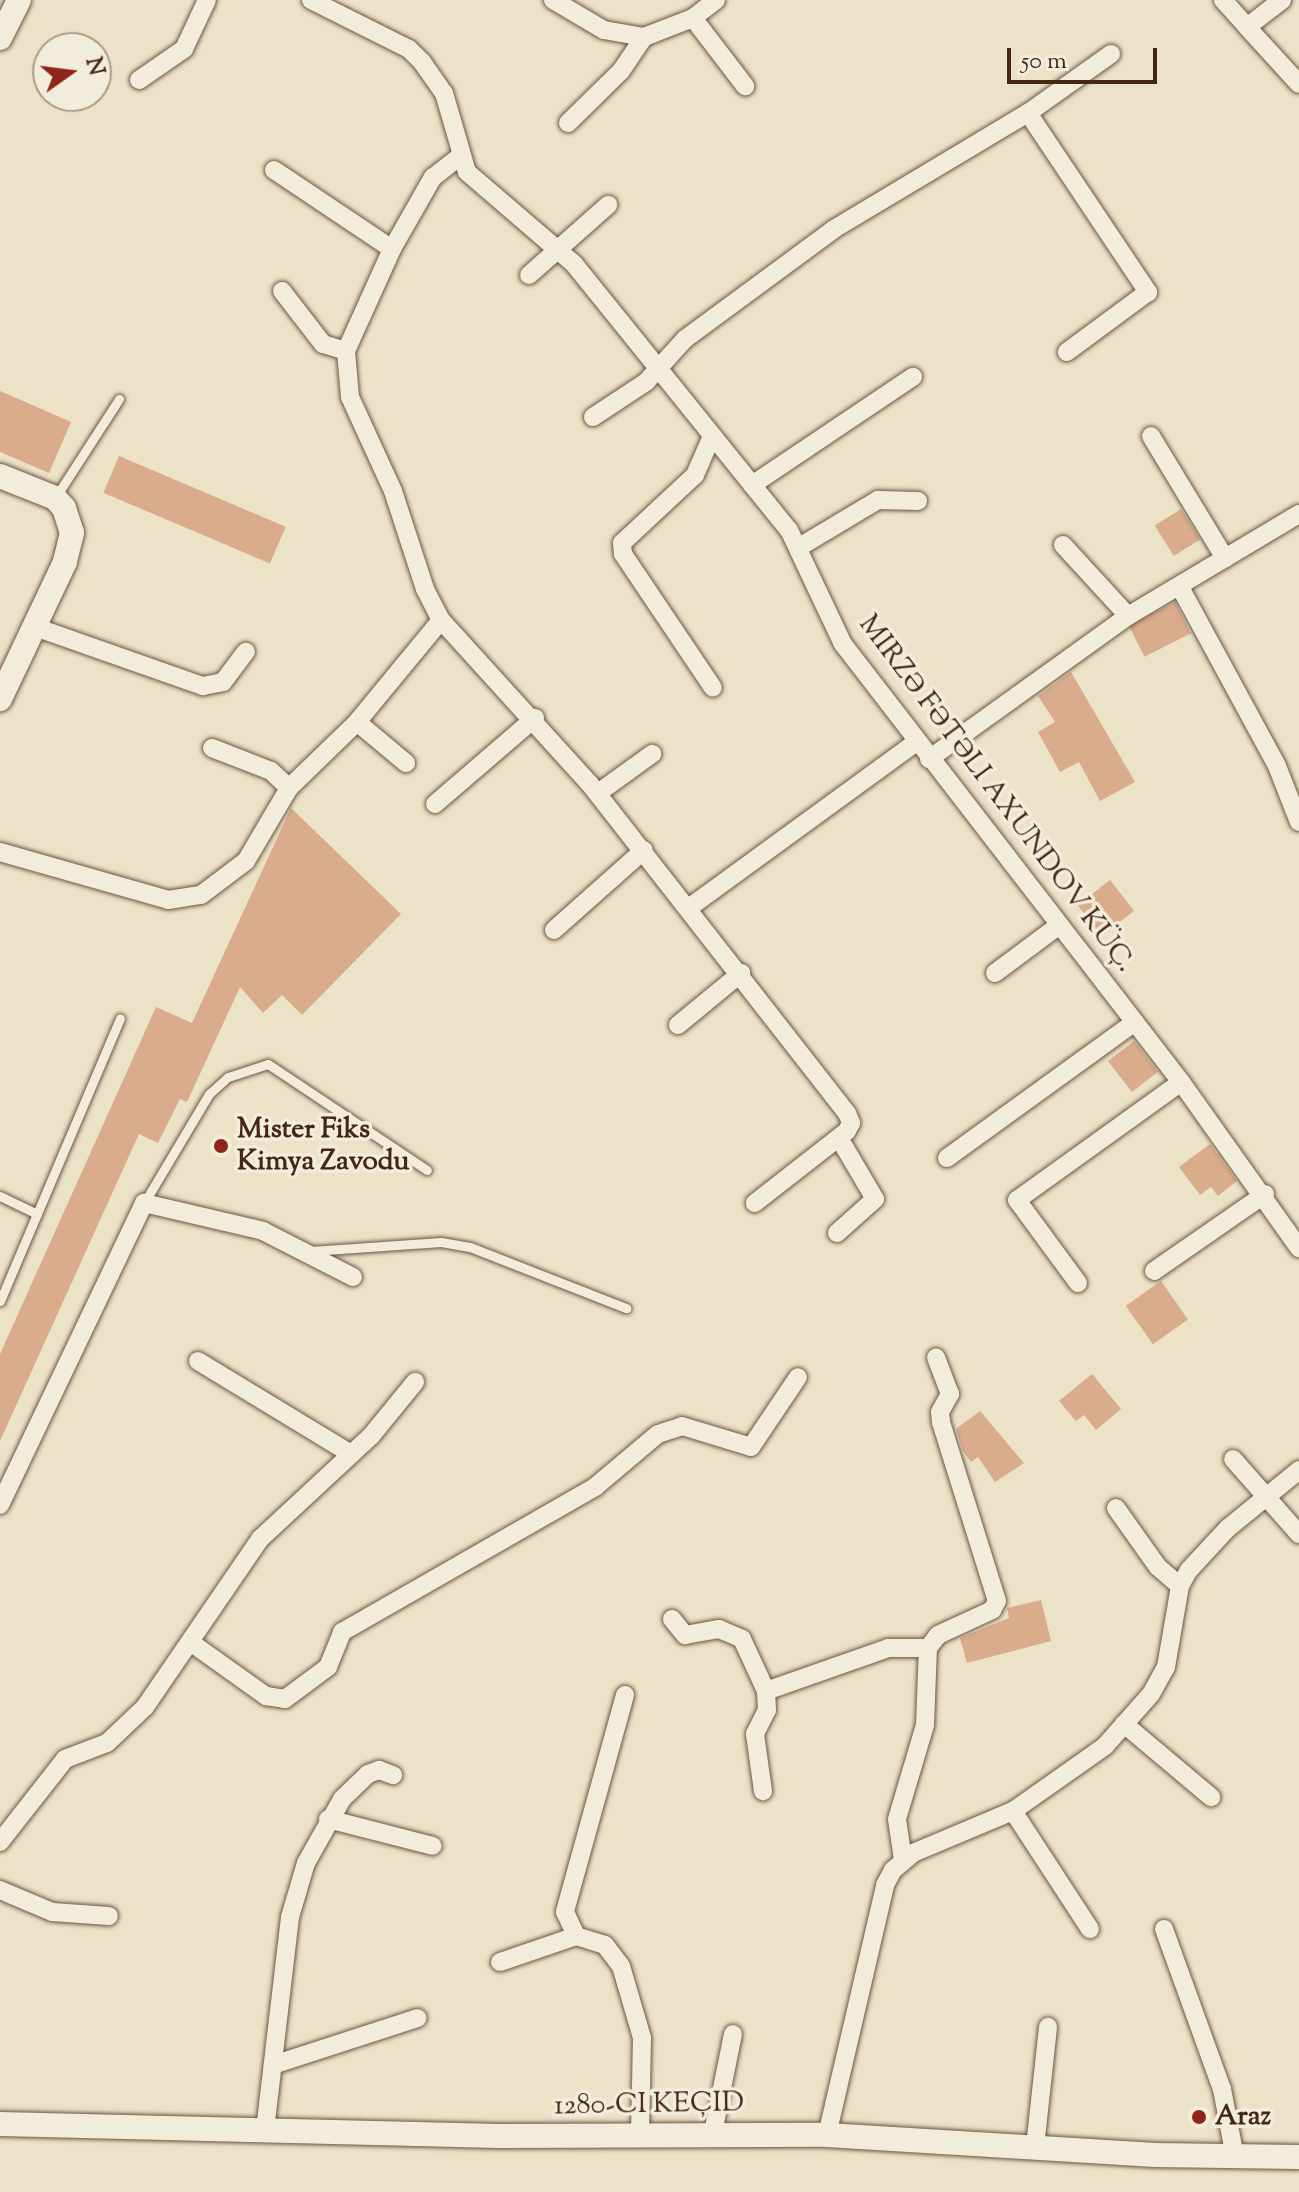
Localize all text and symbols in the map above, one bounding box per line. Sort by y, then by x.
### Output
north arrow [32,32,112,112]
scale bar [1011,32,1161,82]
text: 50 m [1021,45,1067,79]
text: N [76,54,111,79]
street label: MIRZƏ FƏTƏLI AXUNDOV KÜÇ. [851,609,1141,979]
place label: Mister Fiks Kimya Zavodu [237,1113,409,1179]
marker: Mister Fiks Kimya Zavodu [212,1137,230,1155]
street label: 1280-CI KEÇID [554,2087,744,2123]
place label: Araz [1215,2100,1271,2134]
marker: Araz [1190,2108,1208,2126]

